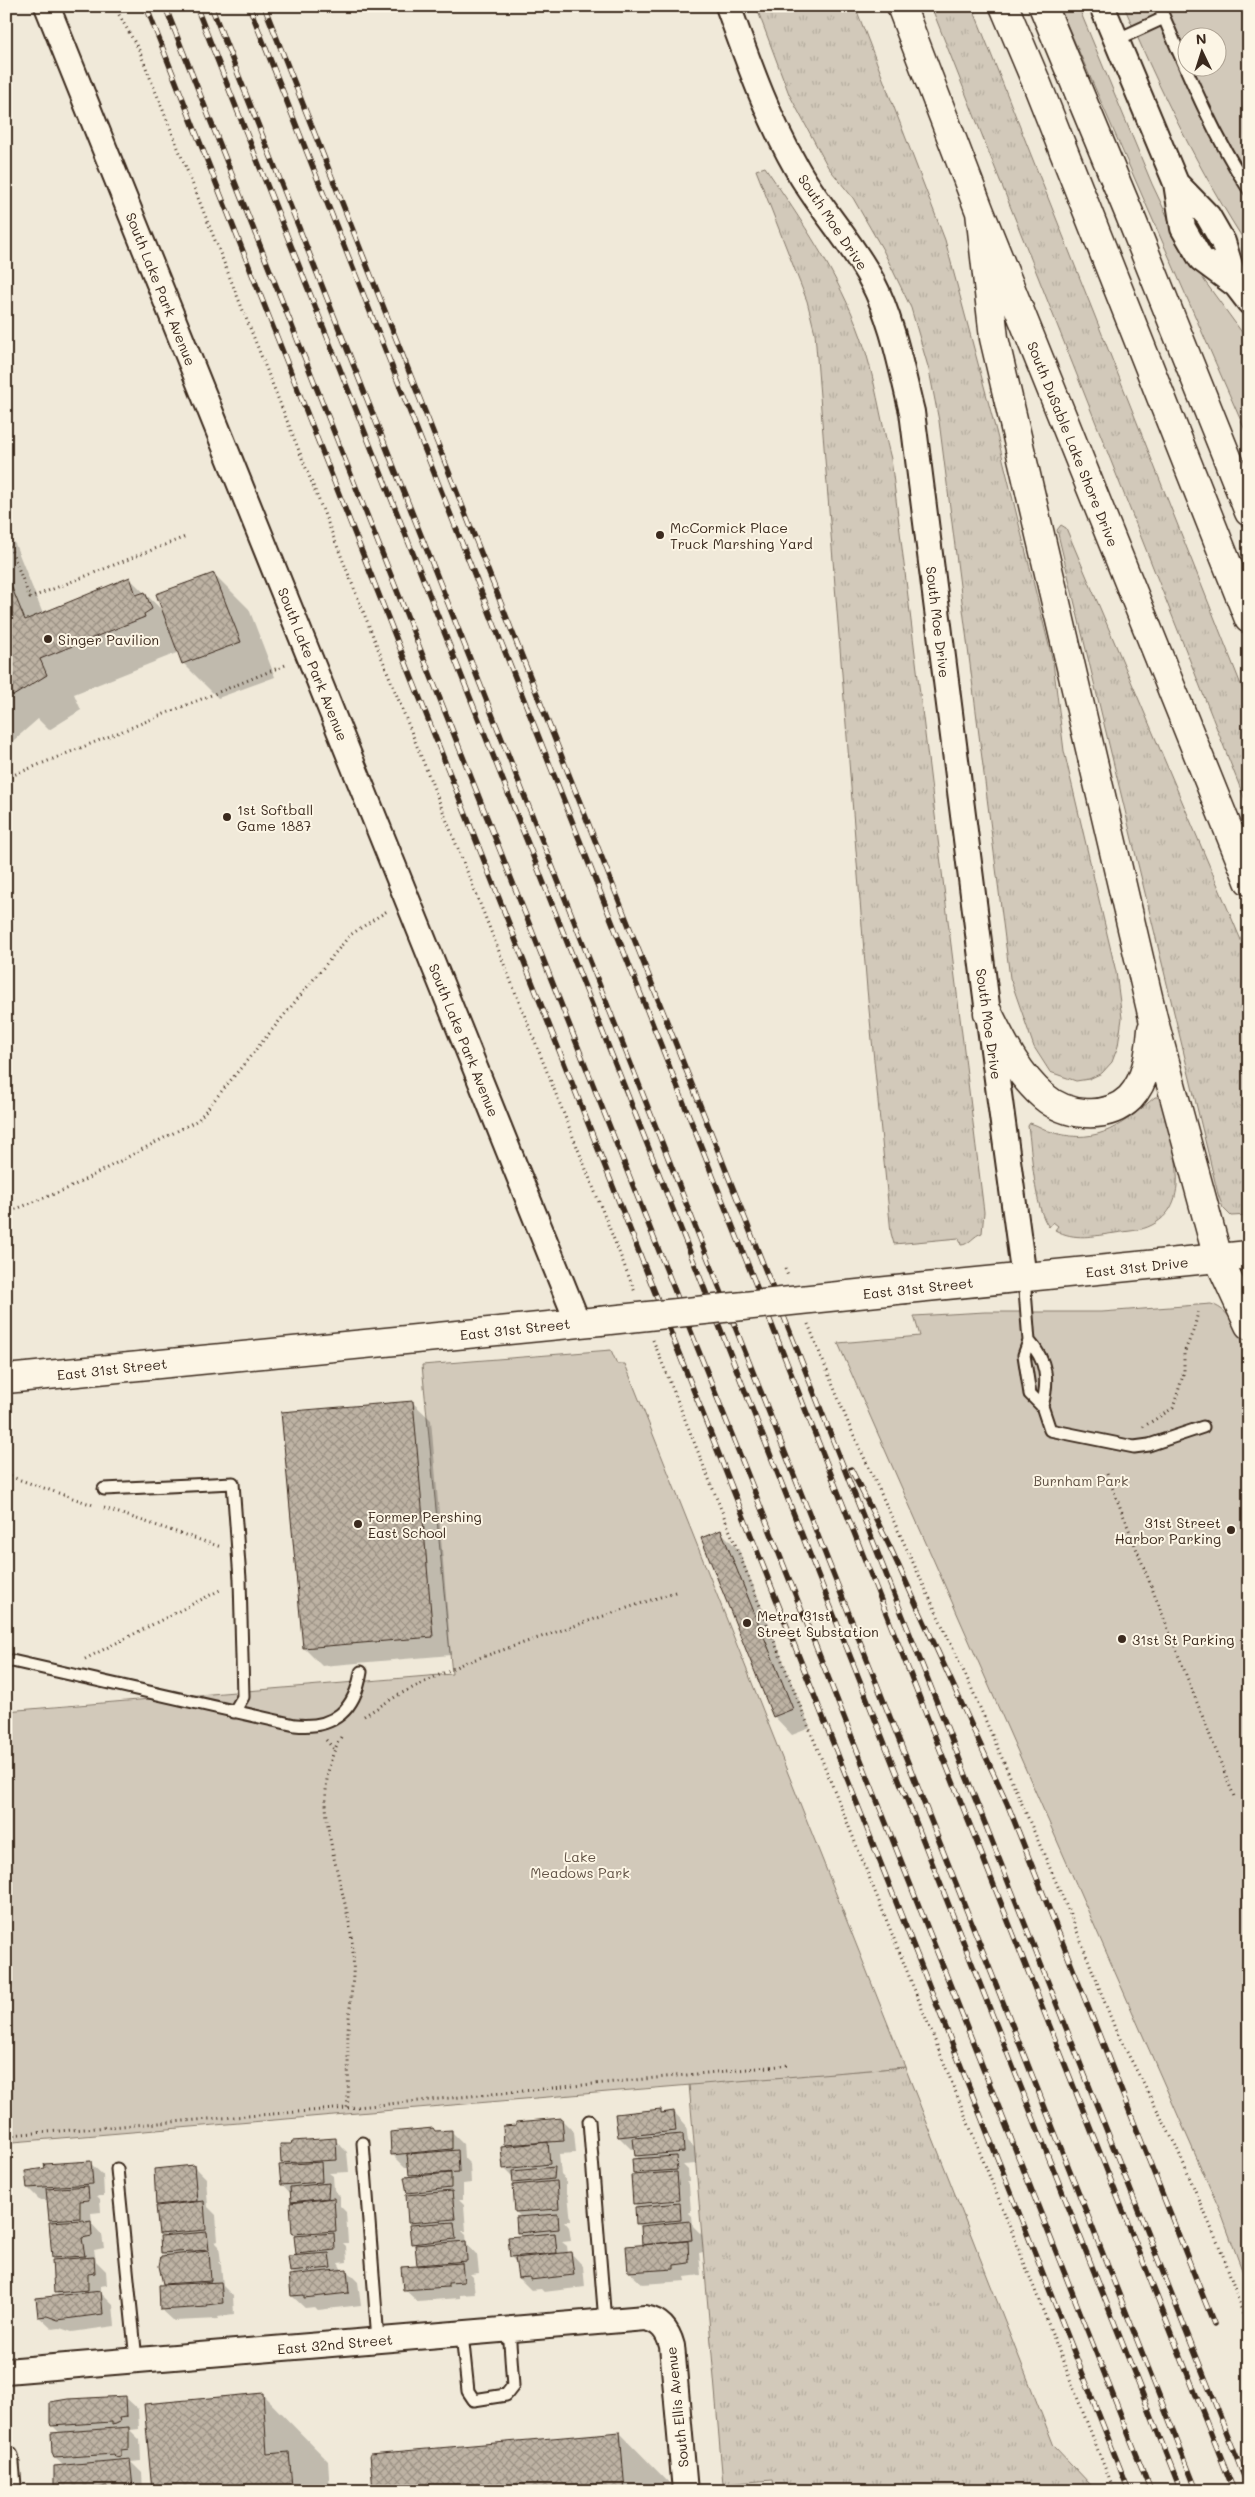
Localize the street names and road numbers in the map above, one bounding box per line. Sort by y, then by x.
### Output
street label: South Moe Drive [794,170,872,274]
street label: South Lake Park Avenue [122,210,200,368]
street label: South DuSable Lake Shore Drive [1023,339,1123,549]
street label: South Moe Drive [922,565,954,679]
street label: South Lake Park Avenue [274,585,352,743]
street label: South Lake Park Avenue [425,961,503,1119]
street label: South Moe Drive [972,967,1006,1081]
street label: East 31st Drive [1085,1252,1189,1282]
street label: East 31st Street [862,1273,974,1303]
street label: East 31st Street [459,1314,571,1344]
street label: East 31st Street [56,1354,168,1384]
street label: East 32nd Street [276,2329,394,2359]
street label: South Ellis Avenue [661,2346,693,2468]

